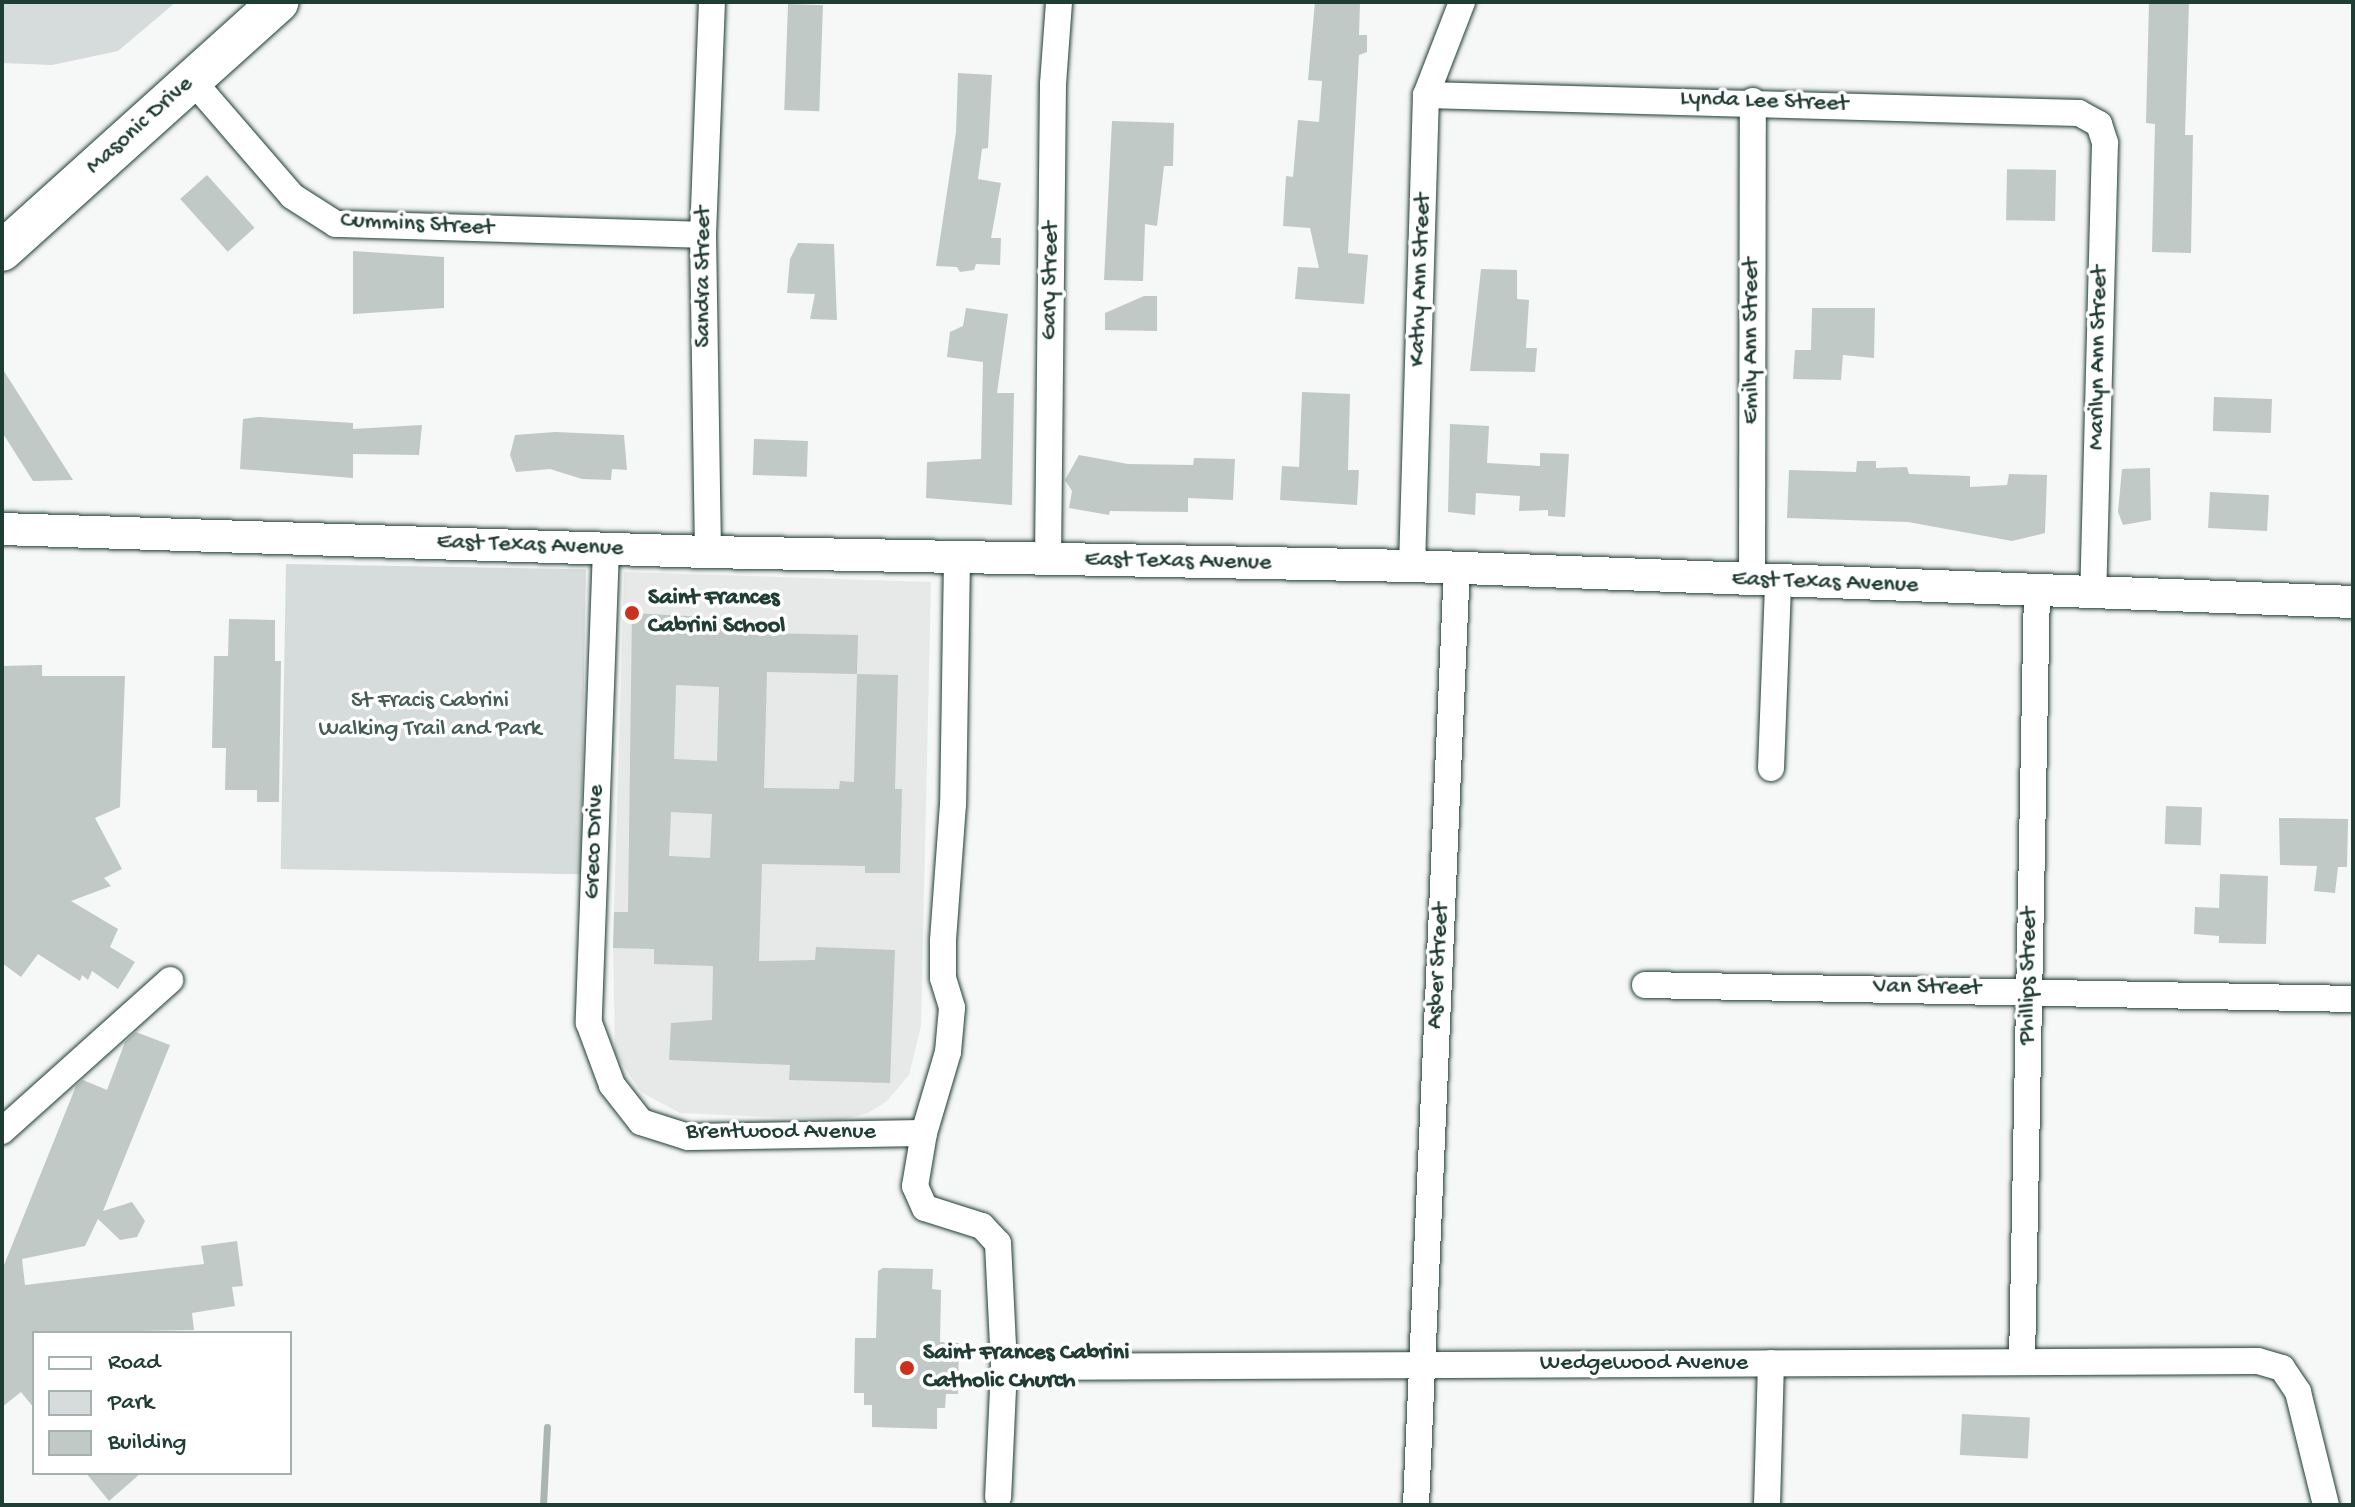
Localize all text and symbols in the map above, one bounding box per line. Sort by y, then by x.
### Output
street label: Masonic Drive [81,70,199,182]
street label: Lynda Lee Street [1679,85,1849,119]
street label: Kathy Ann Street [1404,193,1438,367]
street label: Sandra Street [690,206,718,348]
street label: Cummins Street [340,207,494,243]
street label: Gary Street [1036,222,1066,340]
street label: Emily Ann Street [1738,258,1766,424]
street label: Marilyn Ann Street [2083,266,2115,450]
street label: East Texas Avenue [436,528,624,564]
street label: East Texas Avenue [1084,546,1272,578]
street label: East Texas Avenue [1731,565,1919,601]
place label: Saint Frances Cabrini School [648,585,785,641]
marker: Saint Frances Cabrini School [623,604,641,622]
park label: St Fracis Cabrini Walking Trail and Park [318,688,542,744]
street label: Greco Drive [579,784,611,900]
street label: Asber Street [1421,902,1457,1030]
street label: Phillips Street [2013,907,2045,1045]
street label: Van Street [1873,973,1981,1003]
street label: Brentwood Avenue [686,1119,876,1147]
legend [32,1331,292,1475]
place label: Saint Frances Cabrini Catholic Church [923,1340,1129,1396]
text: Road [108,1349,160,1378]
street label: Wedgewood Avenue [1540,1350,1748,1378]
marker: Saint Frances Cabrini Catholic Church [898,1359,916,1377]
text: Park [108,1389,154,1418]
text: Building [108,1429,186,1458]

